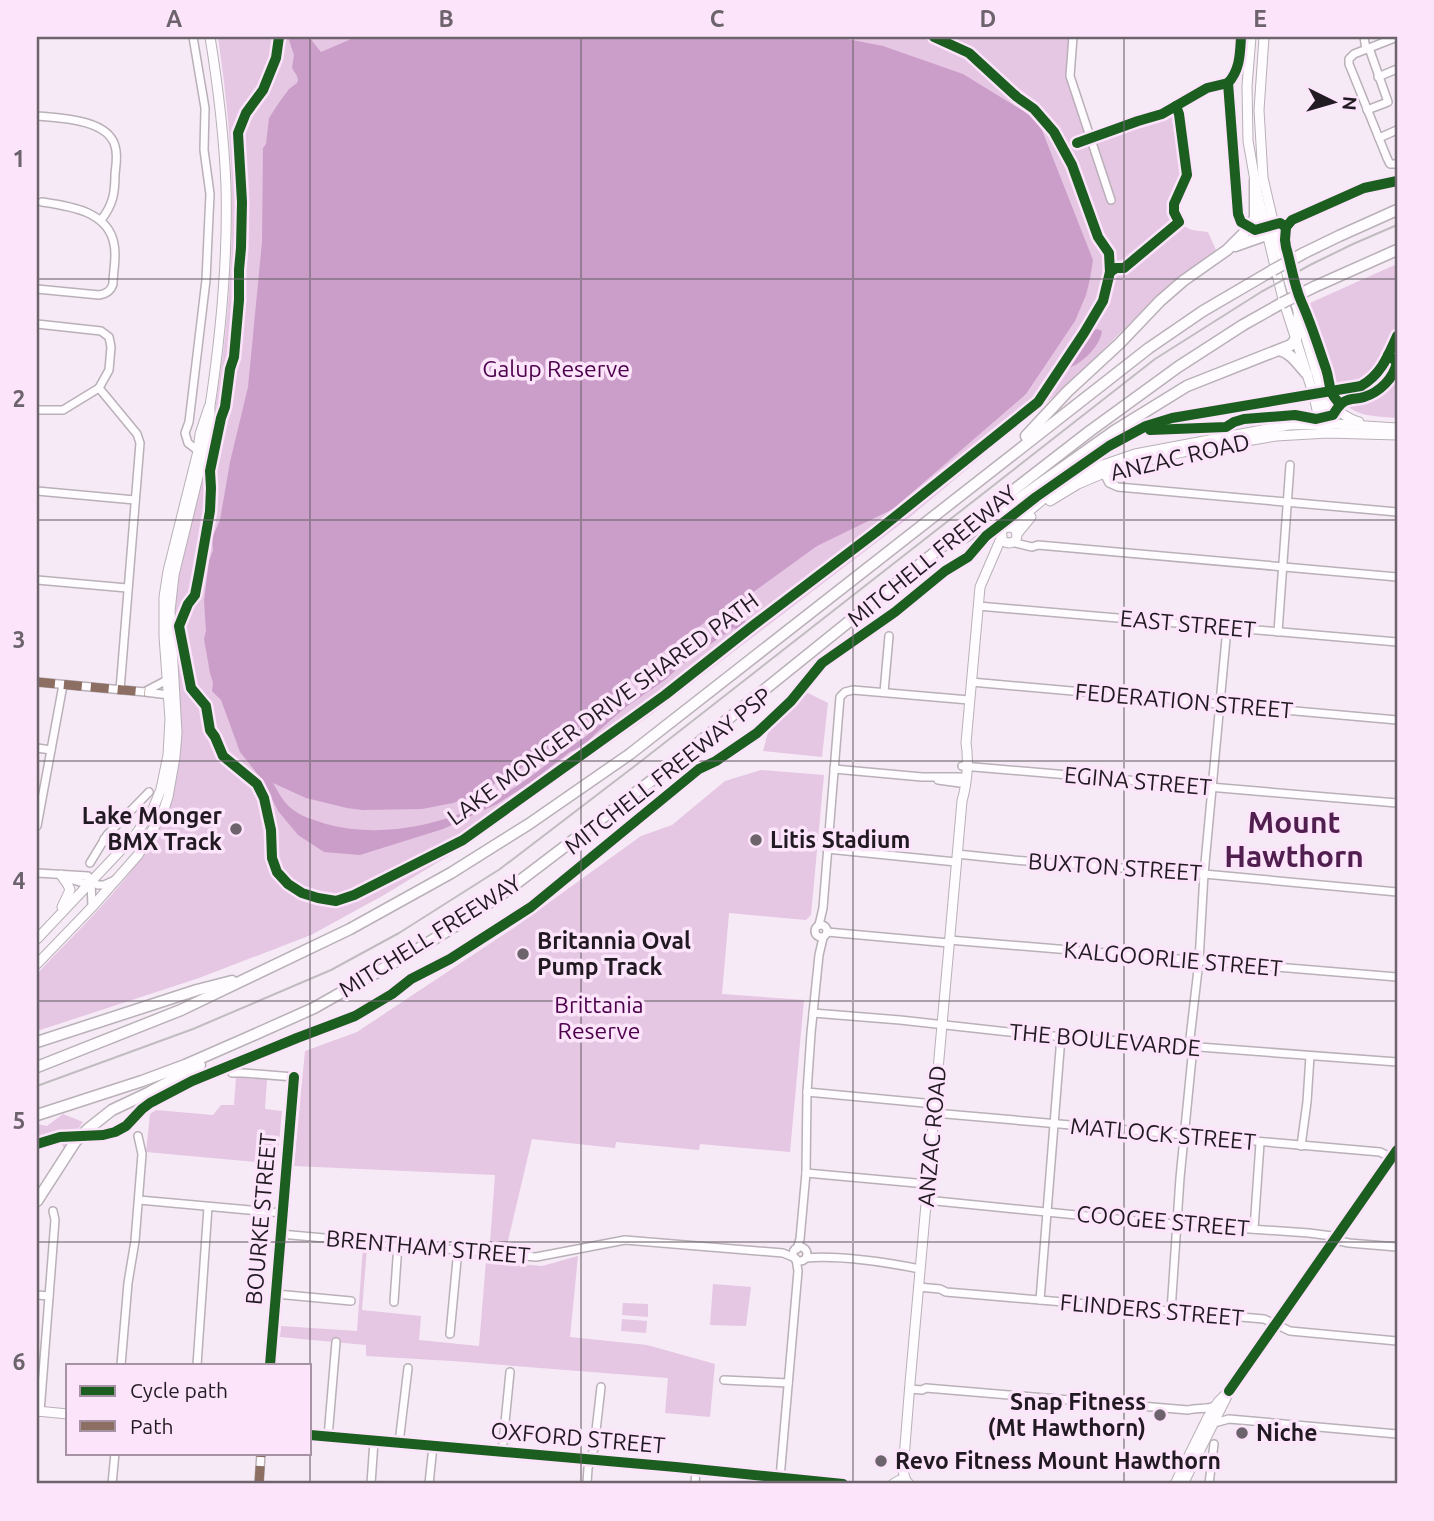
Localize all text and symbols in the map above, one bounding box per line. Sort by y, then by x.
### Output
text: A [166,6,182,31]
text: B [438,6,454,31]
text: C [710,6,725,31]
text: D [980,6,996,31]
text: E [1253,6,1267,31]
north arrow [1298,66,1368,136]
text: N [1338,95,1362,112]
text: 1 [13,146,25,171]
park label: Galup Reserve [482,356,630,381]
text: 2 [13,386,25,411]
street label: ANZAC ROAD [1108,428,1252,485]
street label: MITCHELL FREEWAY [842,479,1022,631]
street label: LAKE MONGER DRIVE SHARED PATH [443,587,763,830]
street label: EAST STREET [1119,605,1257,642]
text: 3 [13,627,25,652]
street label: FEDERATION STREET [1074,679,1294,723]
street label: MITCHELL FREEWAY PSP [560,682,776,859]
street label: EGINA STREET [1063,762,1213,799]
place label: Lake Monger BMX Track [82,803,223,854]
district label: Mount Hawthorn [1224,805,1364,873]
marker: Lake Monger BMX Track [228,821,244,837]
place label: Litis Stadium [770,827,910,852]
marker: Litis Stadium [748,832,764,848]
street label: BUXTON STREET [1027,848,1203,885]
text: 4 [13,868,26,893]
street label: MITCHELL FREEWAY [334,869,526,1002]
place label: Britannia Oval Pump Track [537,928,691,979]
street label: KALGOORLIE STREET [1063,936,1284,981]
marker: Britannia Oval Pump Track [515,946,531,962]
park label: Brittania Reserve [554,992,644,1043]
street label: THE BOULEVARDE [1008,1019,1202,1060]
street label: ANZAC ROAD [913,1064,950,1208]
text: 5 [13,1108,25,1133]
street label: MATLOCK STREET [1069,1113,1257,1154]
street label: BOURKE STREET [241,1132,280,1306]
street label: COOGEE STREET [1075,1200,1251,1241]
street label: BRENTHAM STREET [325,1225,531,1268]
street label: FLINDERS STREET [1059,1289,1245,1330]
text: 6 [13,1349,26,1374]
legend [66,1364,312,1454]
text: Cycle path [130,1378,228,1402]
place label: Snap Fitness (Mt Hawthorn) [988,1389,1146,1441]
marker: Snap Fitness (Mt Hawthorn) [1152,1407,1168,1423]
text: Path [130,1414,173,1438]
street label: OXFORD STREET [490,1417,667,1458]
place label: Niche [1256,1420,1318,1445]
marker: Niche [1234,1425,1250,1441]
place label: Revo Fitness Mount Hawthorn [895,1448,1221,1473]
marker: Revo Fitness Mount Hawthorn [873,1453,889,1469]

